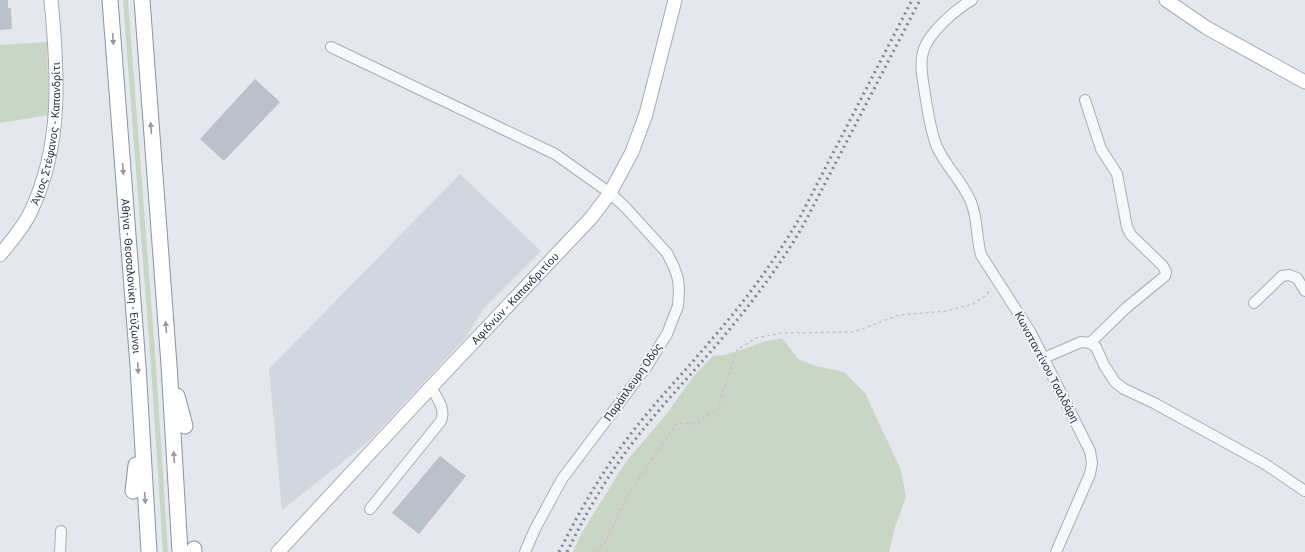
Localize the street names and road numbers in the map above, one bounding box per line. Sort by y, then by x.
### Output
street label: Άγιος Στέφανος - Καπανδρίτι [29,61,63,207]
street label: Αθήνα - Θεσσαλονίκη - Εύζωνοι [118,198,143,355]
street label: Αφιδνών - Καπανδριτίου [469,250,562,347]
street label: Κωνσταντίνου Τσαλδάρη [1012,310,1081,425]
street label: Παράπλευρη Οδός [602,341,665,424]

